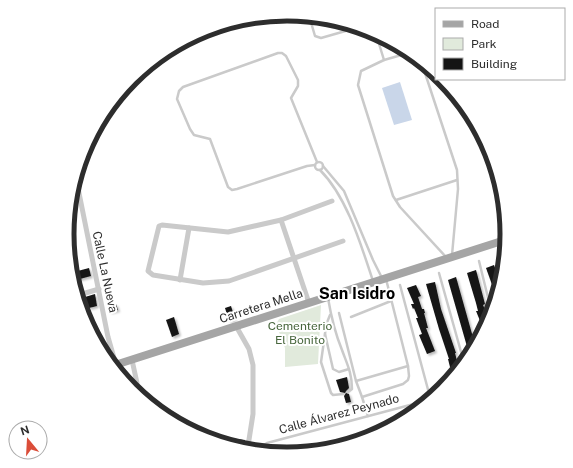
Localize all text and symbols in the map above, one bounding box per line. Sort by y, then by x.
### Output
legend [435,8,565,80]
text: Road [471,17,499,31]
text: Park [471,37,497,51]
text: Building [471,57,517,71]
street label: Calle La Nueva [90,230,120,314]
district label: San Isidro [319,284,395,303]
street label: Carretera Mella [217,286,305,326]
park label: Cementerio El Bonito [268,319,333,347]
street label: Calle Álvarez Peynado [277,391,401,437]
north arrow [8,420,48,460]
text: N [19,423,31,438]

